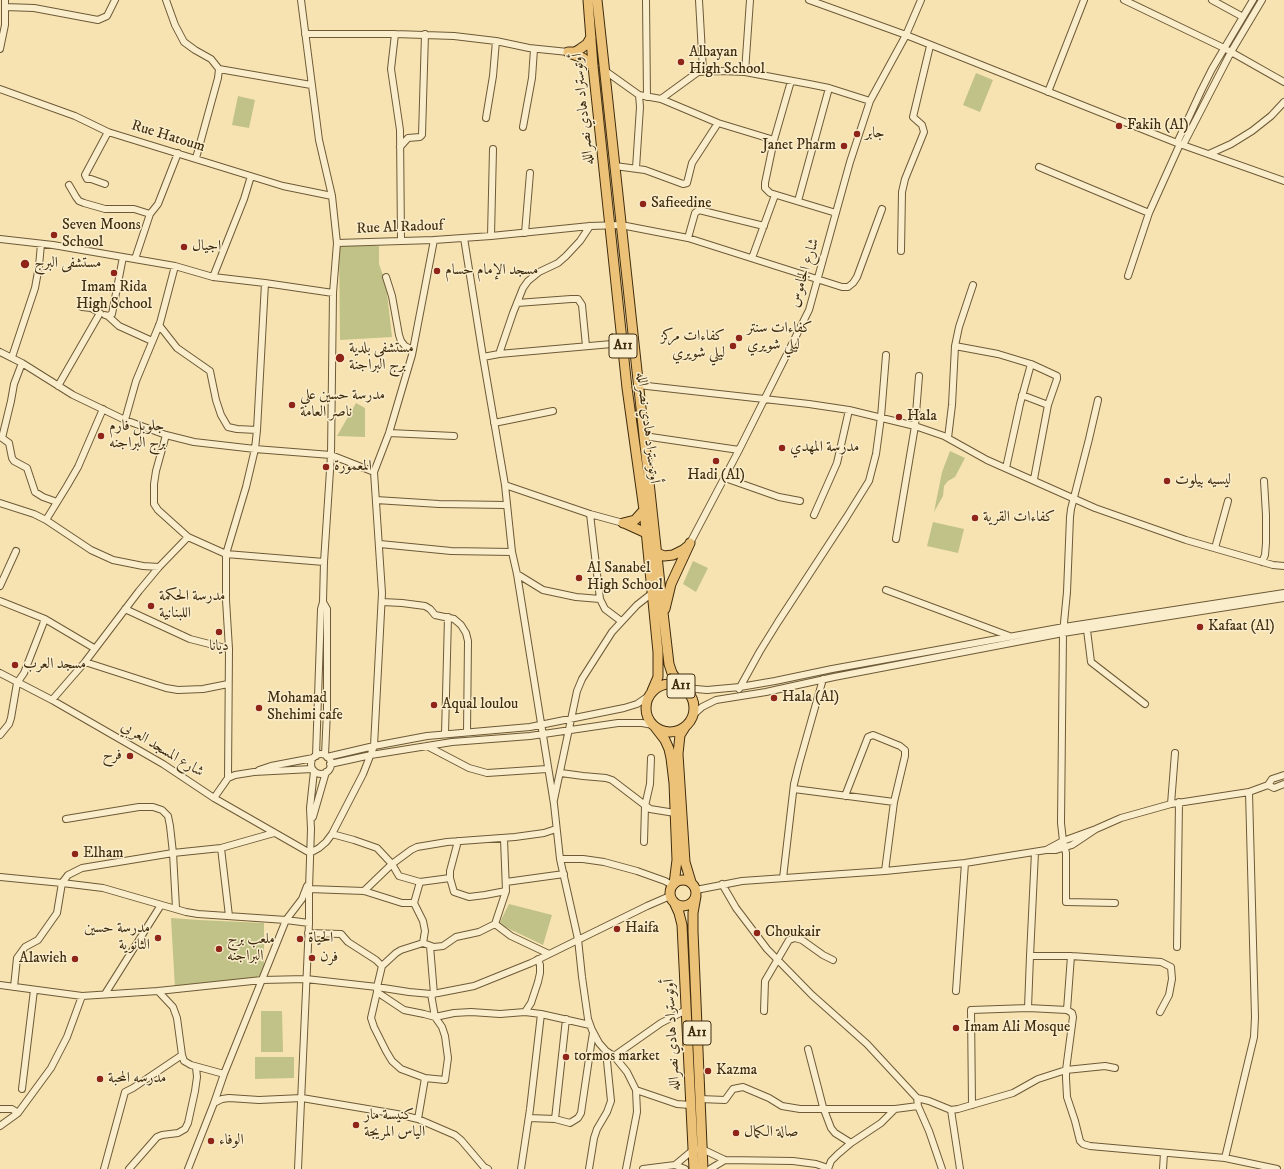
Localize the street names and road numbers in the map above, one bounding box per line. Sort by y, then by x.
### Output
street label: أوتوستراد هادي نصرالله [569,52,599,166]
street label: Rue Hatoum [129,117,207,157]
street label: Rue Al Radouf [356,217,444,239]
street label: شارع الجاموس [786,236,824,310]
road number: A11 [609,334,637,358]
street label: أوتوستراد هادي نصرالله [631,371,663,485]
road number: A11 [667,674,695,698]
street label: شارع المسجد العربي [117,718,207,782]
street label: أوتوستراد هادي نصرالله [661,979,685,1091]
road number: A11 [683,1021,711,1045]

